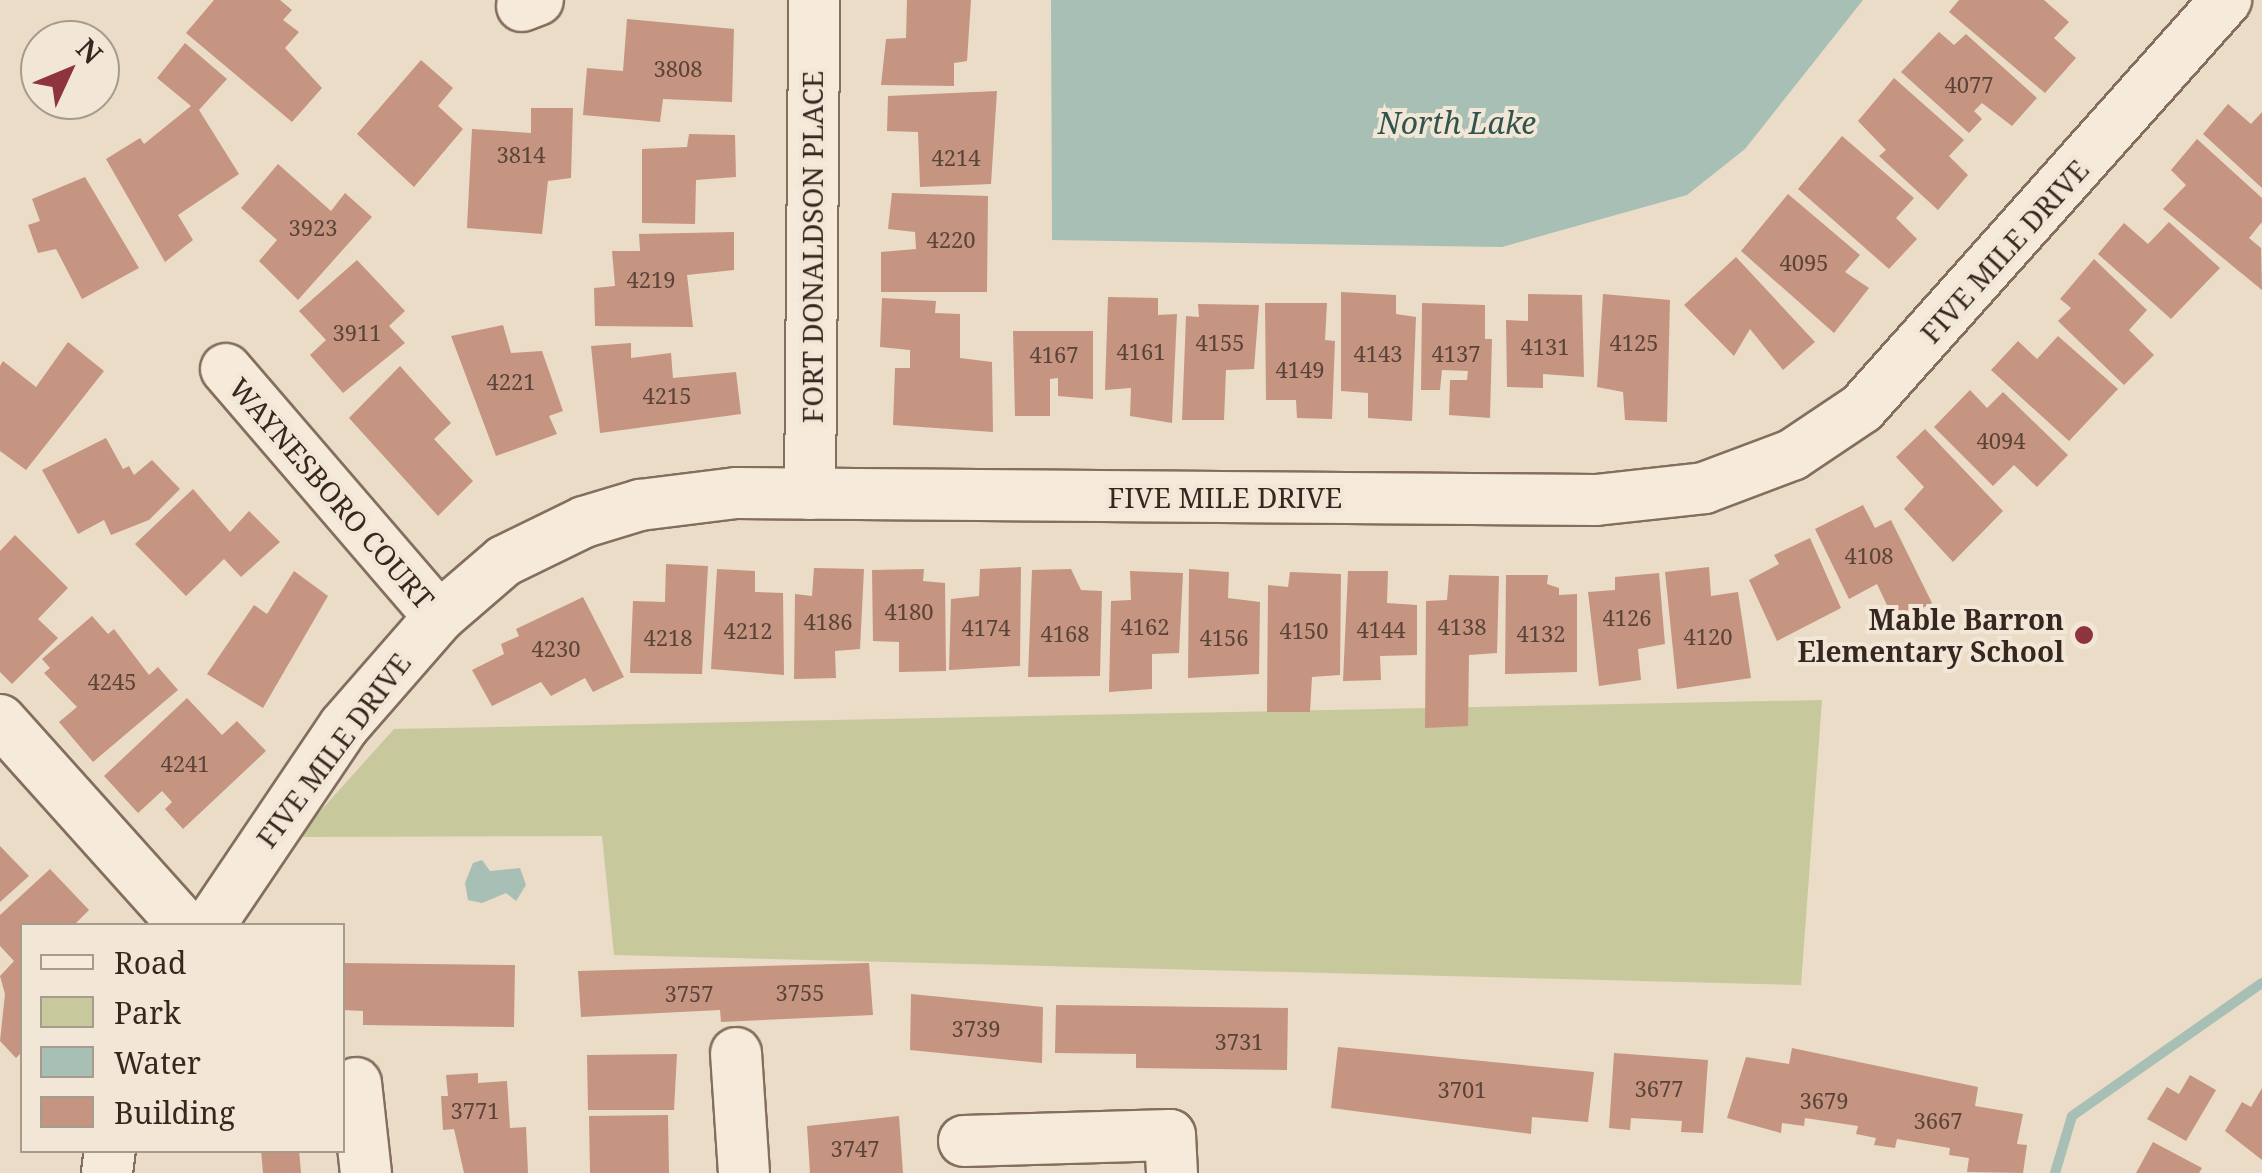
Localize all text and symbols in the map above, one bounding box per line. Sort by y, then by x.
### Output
north arrow [20,20,120,120]
text: N [69,29,111,72]
house number: 3808 [653,56,703,82]
street label: FORT DONALDSON PLACE [795,71,829,423]
house number: 4077 [1944,72,1994,98]
water label: North Lake [1378,105,1536,141]
house number: 3814 [496,142,546,168]
house number: 4214 [931,145,981,171]
street label: FIVE MILE DRIVE [1913,153,2095,349]
house number: 3923 [288,215,338,241]
house number: 4220 [926,227,976,253]
house number: 4095 [1779,250,1829,276]
house number: 4219 [626,267,676,293]
house number: 3911 [332,320,382,346]
house number: 4155 [1195,330,1245,356]
house number: 4125 [1609,330,1659,356]
house number: 4131 [1520,334,1570,360]
house number: 4161 [1116,339,1166,365]
house number: 4143 [1353,341,1403,367]
house number: 4137 [1431,341,1481,367]
house number: 4167 [1029,342,1079,368]
house number: 4149 [1275,357,1325,383]
house number: 4221 [486,369,536,395]
street label: WAYNESBORO COURT [223,371,441,615]
house number: 4215 [642,383,692,409]
house number: 4094 [1976,428,2026,454]
street label: FIVE MILE DRIVE [1108,480,1342,514]
house number: 4108 [1844,543,1894,569]
house number: 4180 [884,599,934,625]
place label: Mable Barron Elementary School [1797,602,2064,668]
house number: 4126 [1602,605,1652,631]
house number: 4186 [803,609,853,635]
house number: 4162 [1120,614,1170,640]
house number: 4138 [1437,614,1487,640]
house number: 4174 [961,615,1011,641]
house number: 4144 [1356,617,1406,643]
house number: 4212 [723,618,773,644]
house number: 4150 [1279,618,1329,644]
house number: 4168 [1040,621,1090,647]
house number: 4132 [1516,621,1566,647]
house number: 4120 [1683,624,1733,650]
marker: Mable Barron Elementary School [2073,624,2095,646]
house number: 4218 [643,625,693,651]
house number: 4156 [1199,625,1249,651]
house number: 4230 [531,636,581,662]
street label: FIVE MILE DRIVE [249,646,417,854]
house number: 4245 [87,669,137,695]
house number: 4241 [160,751,210,777]
legend [20,923,345,1153]
text: Road [114,942,186,983]
house number: 3755 [775,980,825,1006]
house number: 3757 [664,981,714,1007]
text: Park [114,992,181,1033]
house number: 3739 [951,1016,1001,1042]
house number: 3731 [1214,1029,1264,1055]
text: Water [114,1042,201,1083]
house number: 3677 [1634,1076,1684,1102]
house number: 3701 [1437,1077,1487,1103]
house number: 3679 [1799,1088,1849,1114]
text: Building [114,1092,235,1133]
house number: 3771 [450,1098,500,1124]
house number: 3667 [1913,1108,1963,1134]
house number: 3747 [830,1136,880,1162]

